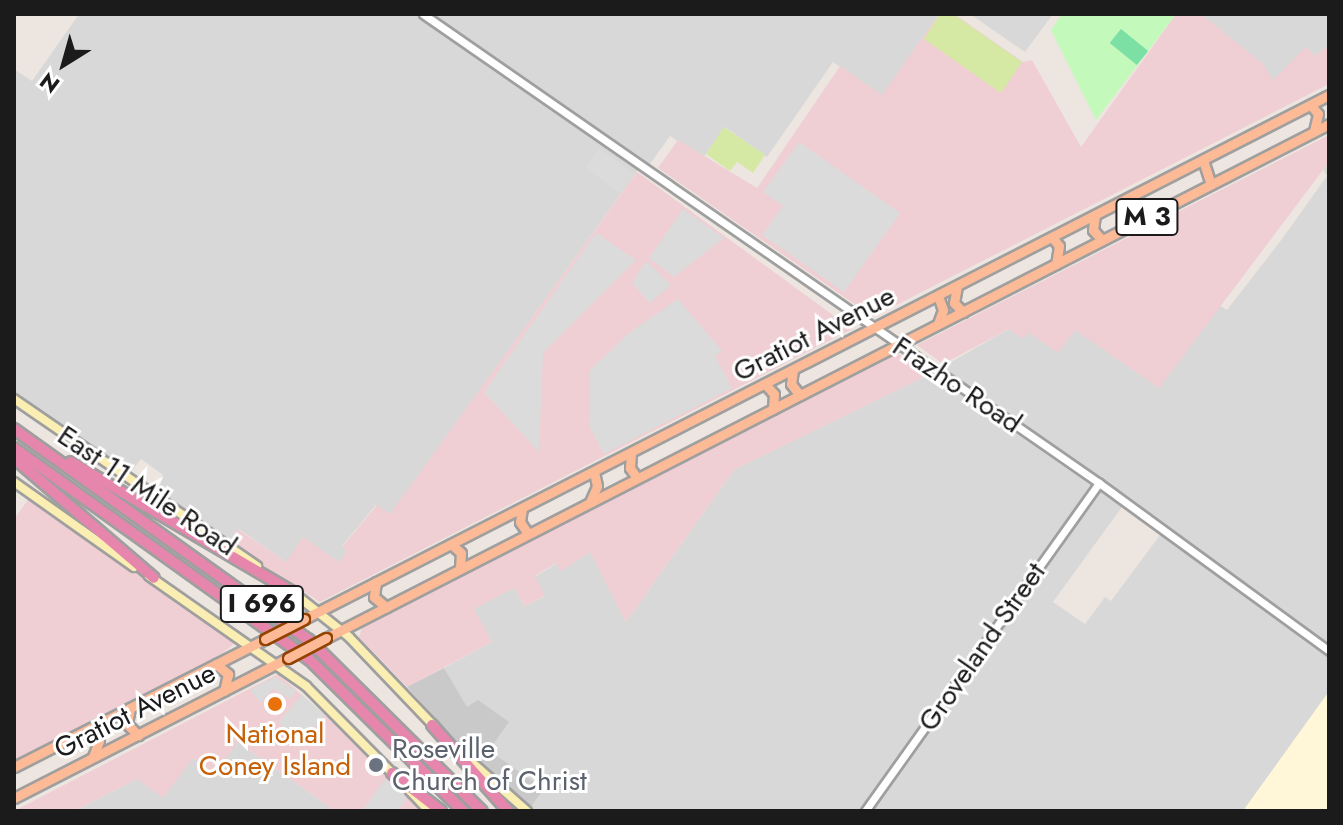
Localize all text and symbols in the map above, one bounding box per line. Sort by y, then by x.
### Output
north arrow [24,24,104,104]
text: N [33,65,66,101]
road number: M 3 [1115,195,1179,239]
street label: Gratiot Avenue [728,279,900,389]
street label: Frazho Road [886,330,1028,440]
street label: East 11 Mile Road [51,419,243,563]
street label: Groveland Street [911,556,1053,738]
road number: I 696 [218,582,306,626]
street label: Gratiot Avenue [49,656,221,766]
marker: National Coney Island [266,695,284,713]
place label: National Coney Island [199,717,351,783]
place label: Roseville Church of Christ [392,732,587,798]
marker: Roseville Church of Christ [367,756,385,774]

